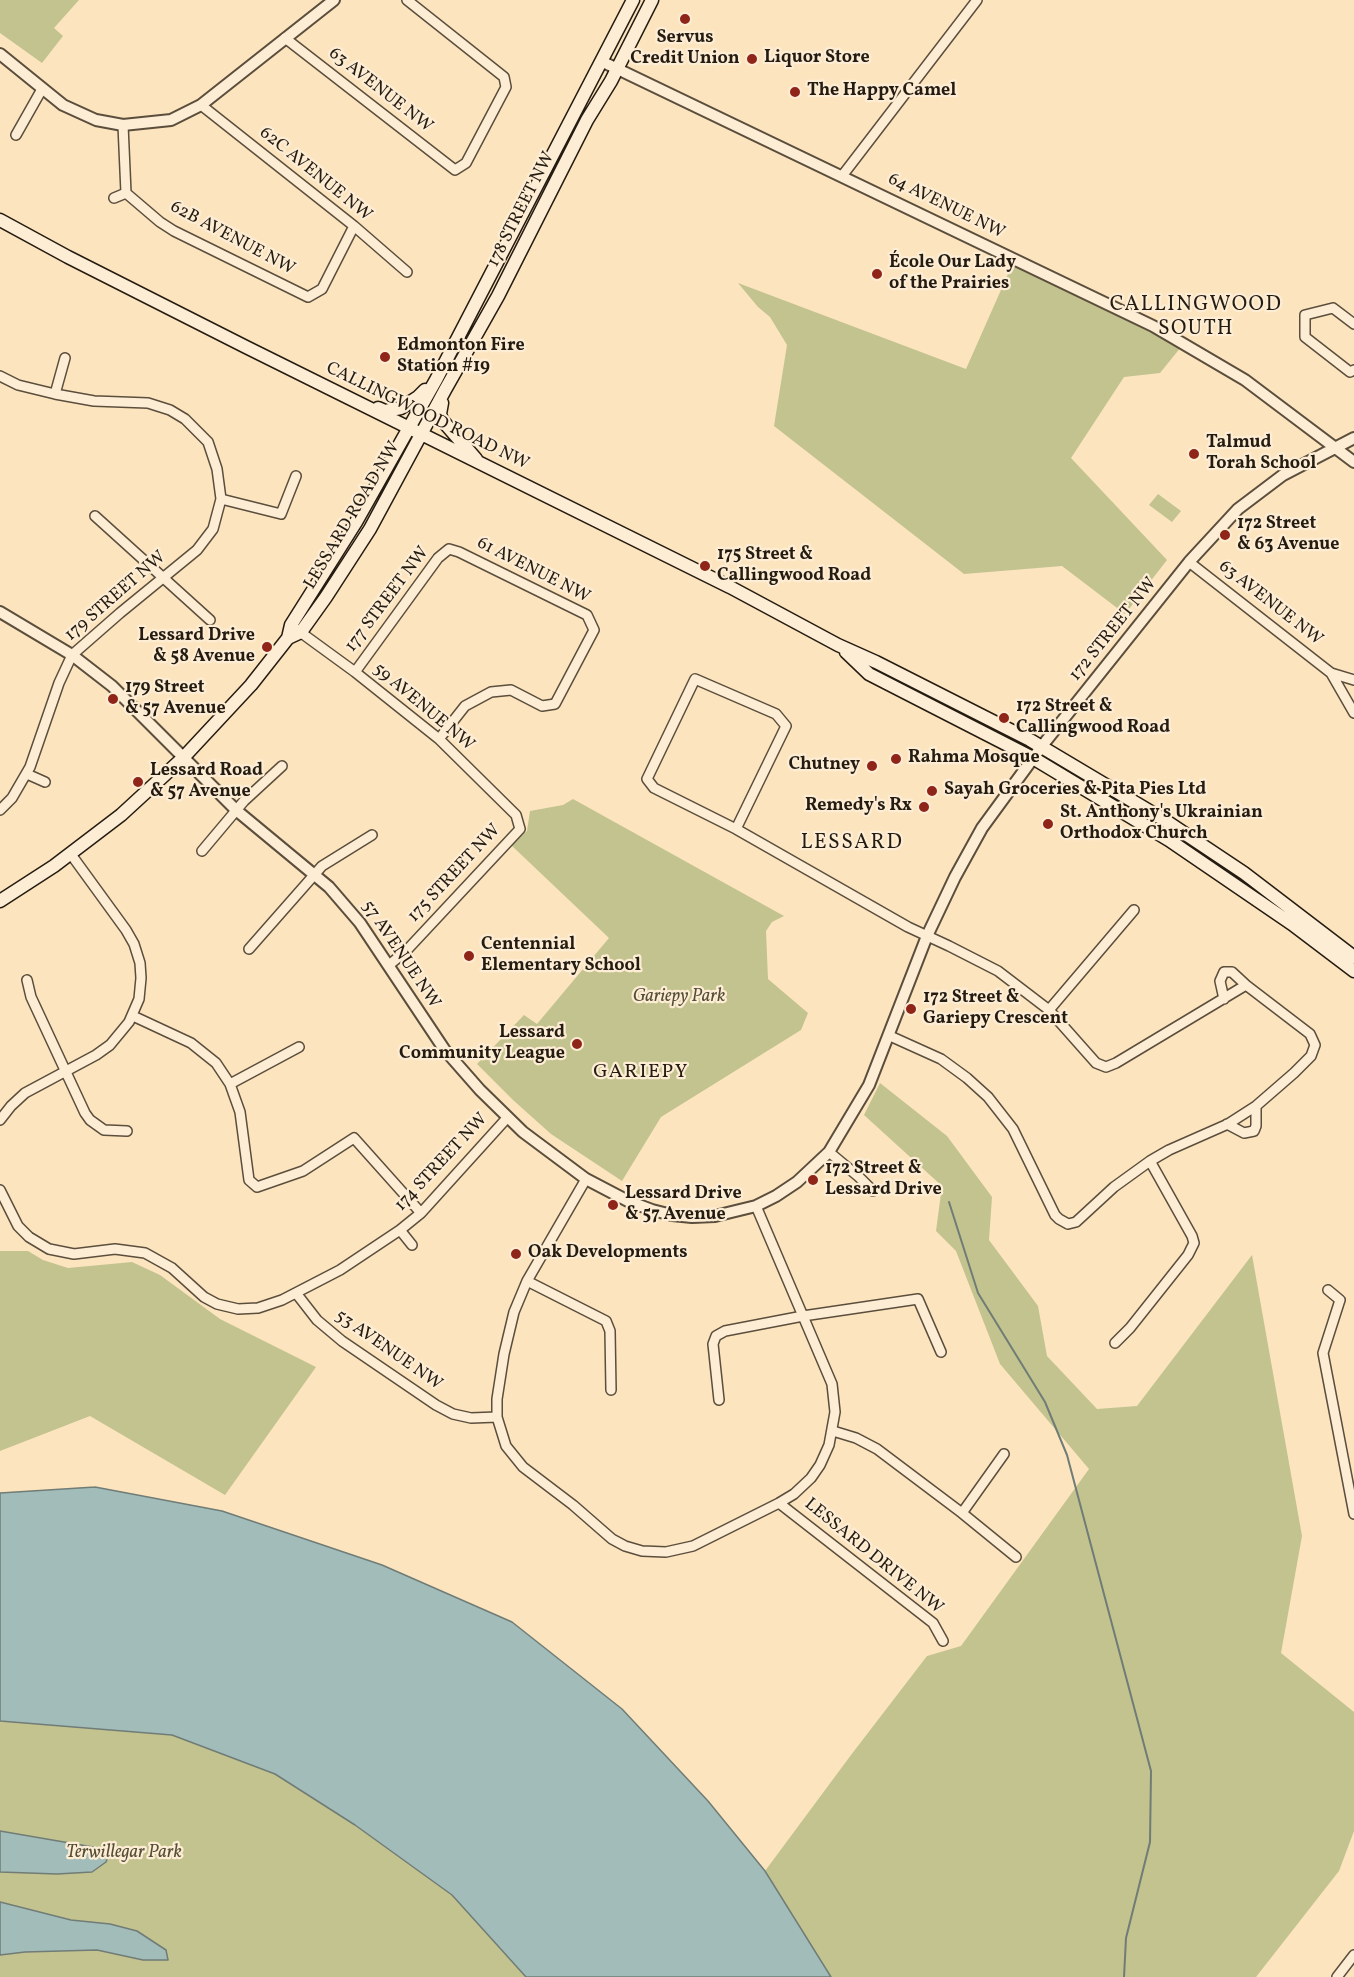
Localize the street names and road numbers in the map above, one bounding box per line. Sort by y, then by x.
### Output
street label: 63 AVENUE NW [324,44,436,138]
street label: 62C AVENUE NW [254,123,376,227]
street label: 178 STREET NW [484,149,560,271]
street label: 64 AVENUE NW [884,169,1008,245]
street label: 62B AVENUE NW [166,197,298,281]
street label: CALLINGWOOD ROAD NW [322,358,532,476]
street label: LESSARD ROAD NW [300,438,406,594]
street label: 61 AVENUE NW [473,533,593,609]
street label: 177 STREET NW [341,543,435,657]
street label: 179 STREET NW [61,547,171,647]
street label: 63 AVENUE NW [1214,557,1326,651]
street label: 172 STREET NW [1066,574,1162,686]
street label: 59 AVENUE NW [368,659,478,757]
street label: 175 STREET NW [404,820,506,928]
street label: 57 AVENUE NW [356,897,444,1013]
street label: 174 STREET NW [391,1109,493,1217]
street label: 53 AVENUE NW [330,1306,446,1396]
street label: LESSARD DRIVE NW [799,1494,947,1620]

